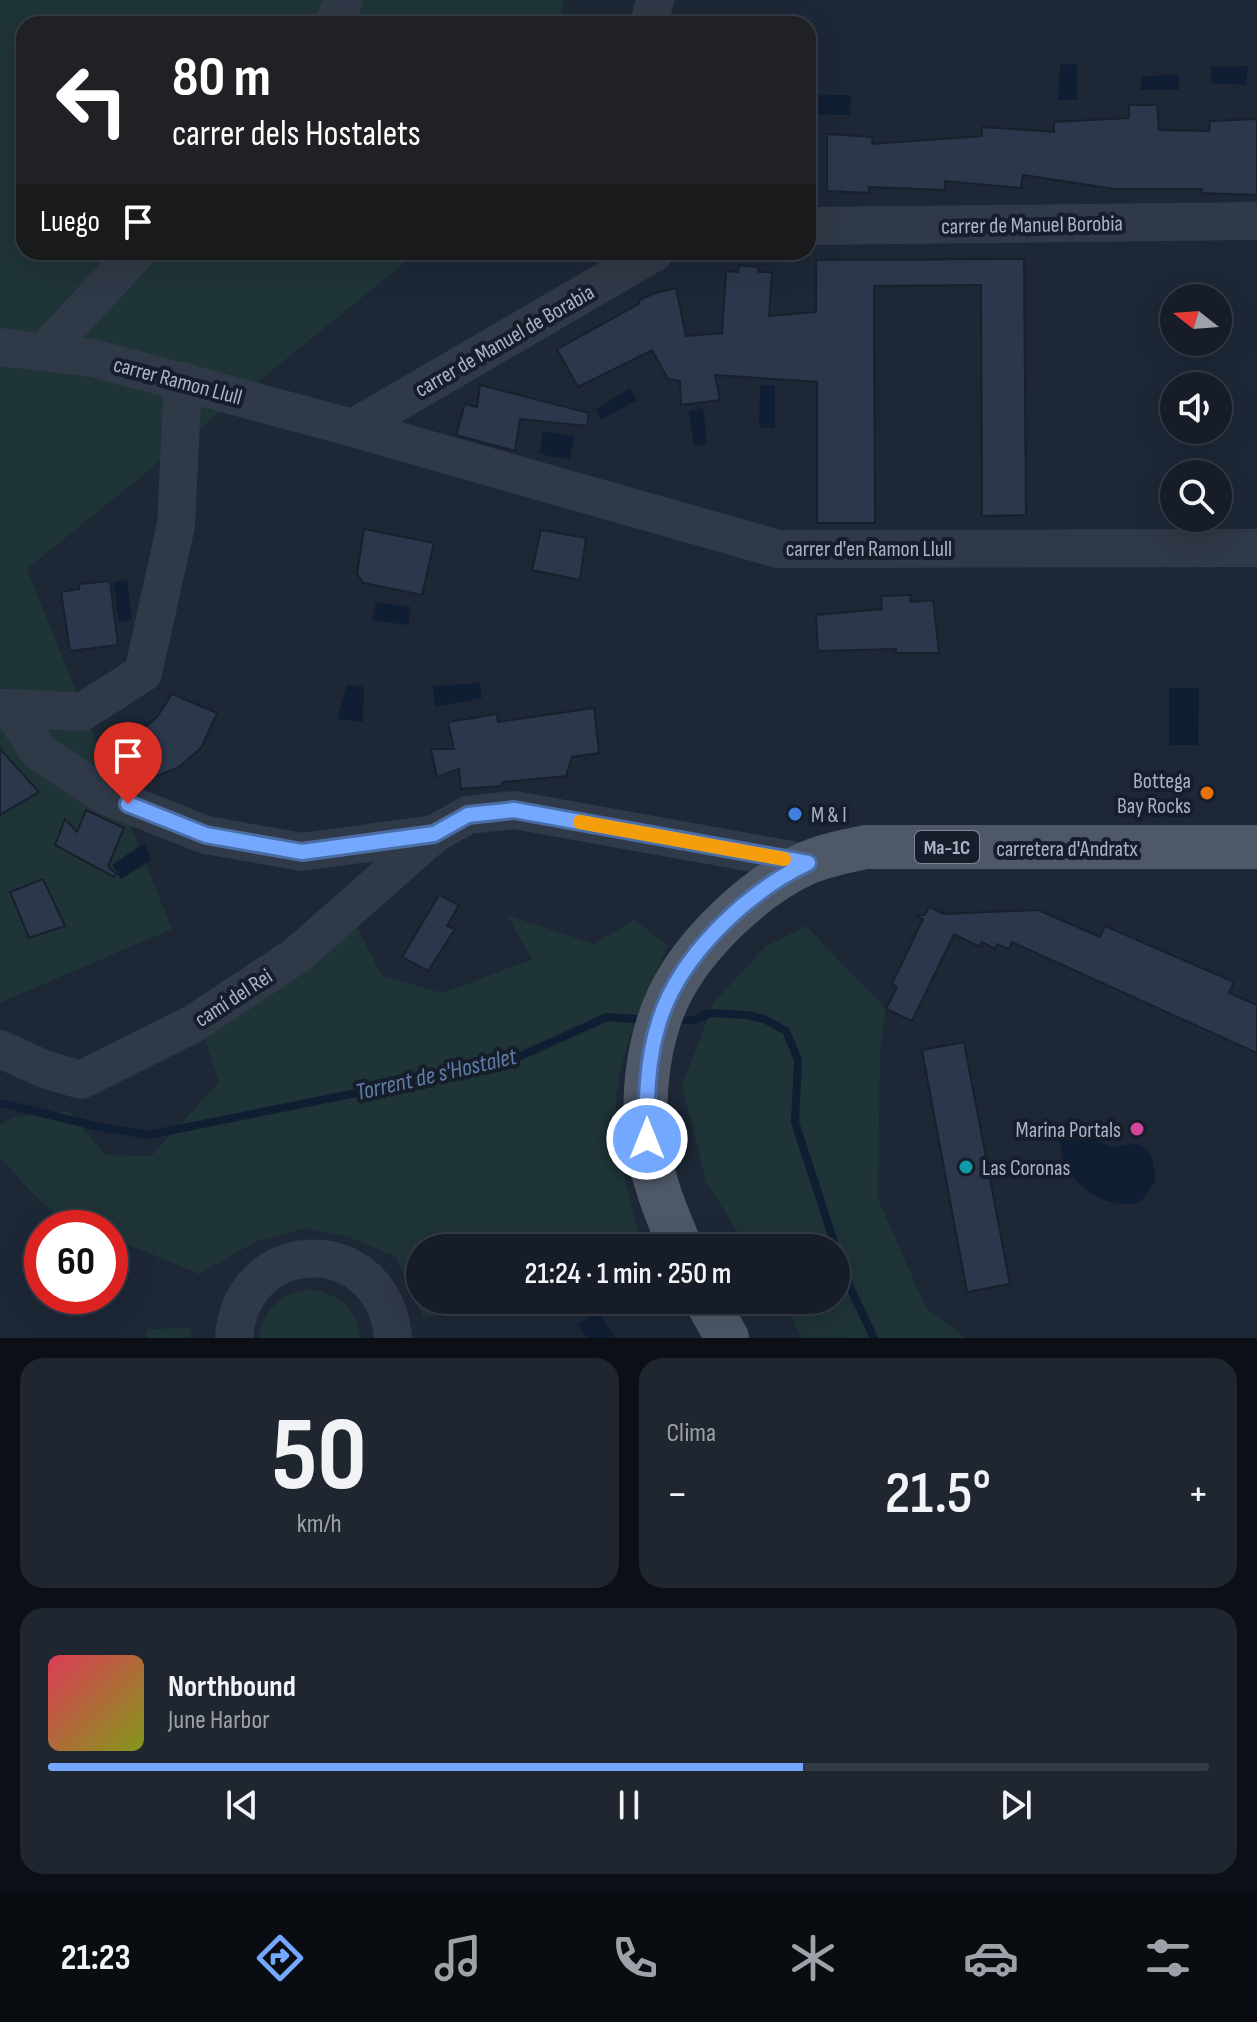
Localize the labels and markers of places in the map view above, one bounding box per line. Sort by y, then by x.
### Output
pin [94,722,162,804]
place label: Bottega Bay Rocks [1117,768,1191,820]
marker: Bottega Bay Rocks [1198,784,1216,802]
place label: M & I [811,802,847,829]
marker: M & I [786,805,804,823]
place label: Marina Portals [1016,1117,1121,1144]
marker: Marina Portals [1128,1120,1146,1138]
place label: Las Coronas [982,1155,1071,1182]
marker: Las Coronas [957,1158,975,1176]

